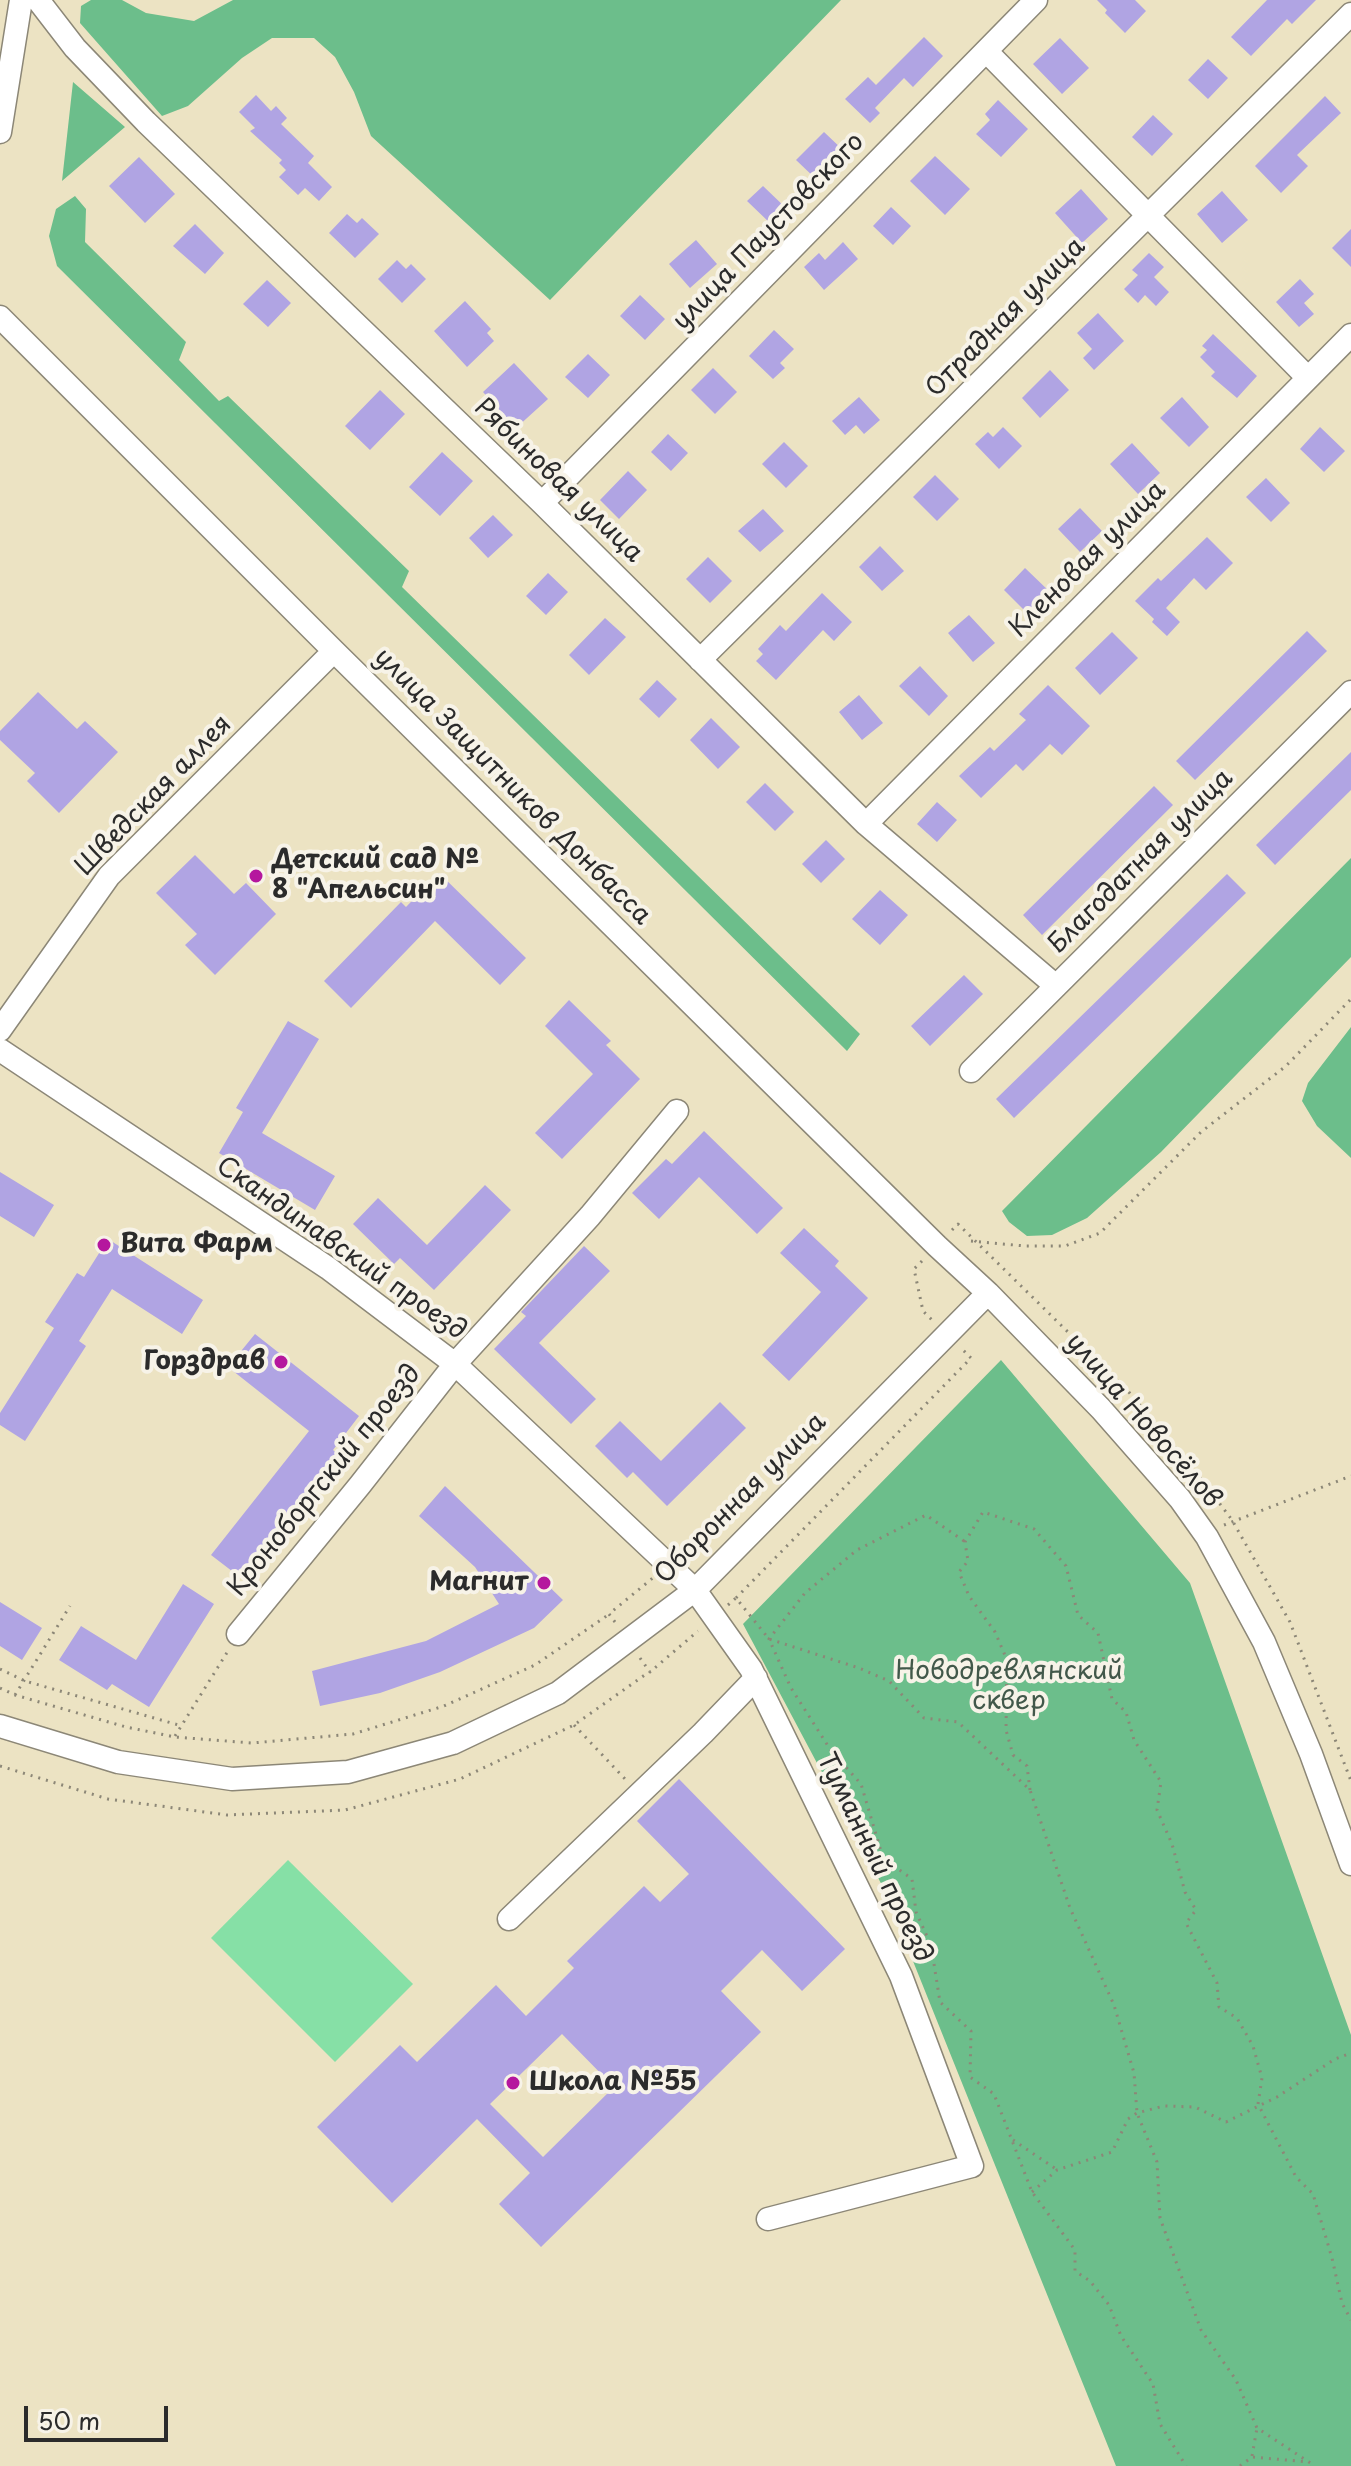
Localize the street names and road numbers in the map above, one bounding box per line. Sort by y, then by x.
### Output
street label: улица Паустовского [667,127,871,337]
street label: Отрадная улица [920,232,1092,404]
street label: Рябиновая улица [467,393,649,569]
street label: Кленовая улица [1003,475,1173,645]
street label: улица Защитников Донбасса [367,642,657,932]
street label: Шведская аллея [69,709,239,883]
street label: Благодатная улица [1042,763,1240,961]
street label: Скандинавский проезд [210,1151,472,1347]
street label: улица Новосёлов [1059,1327,1227,1515]
street label: Кроноборгский проезд [222,1359,428,1603]
street label: Оборонная улица [649,1407,833,1591]
street label: Туманный проезд [810,1748,938,1968]

